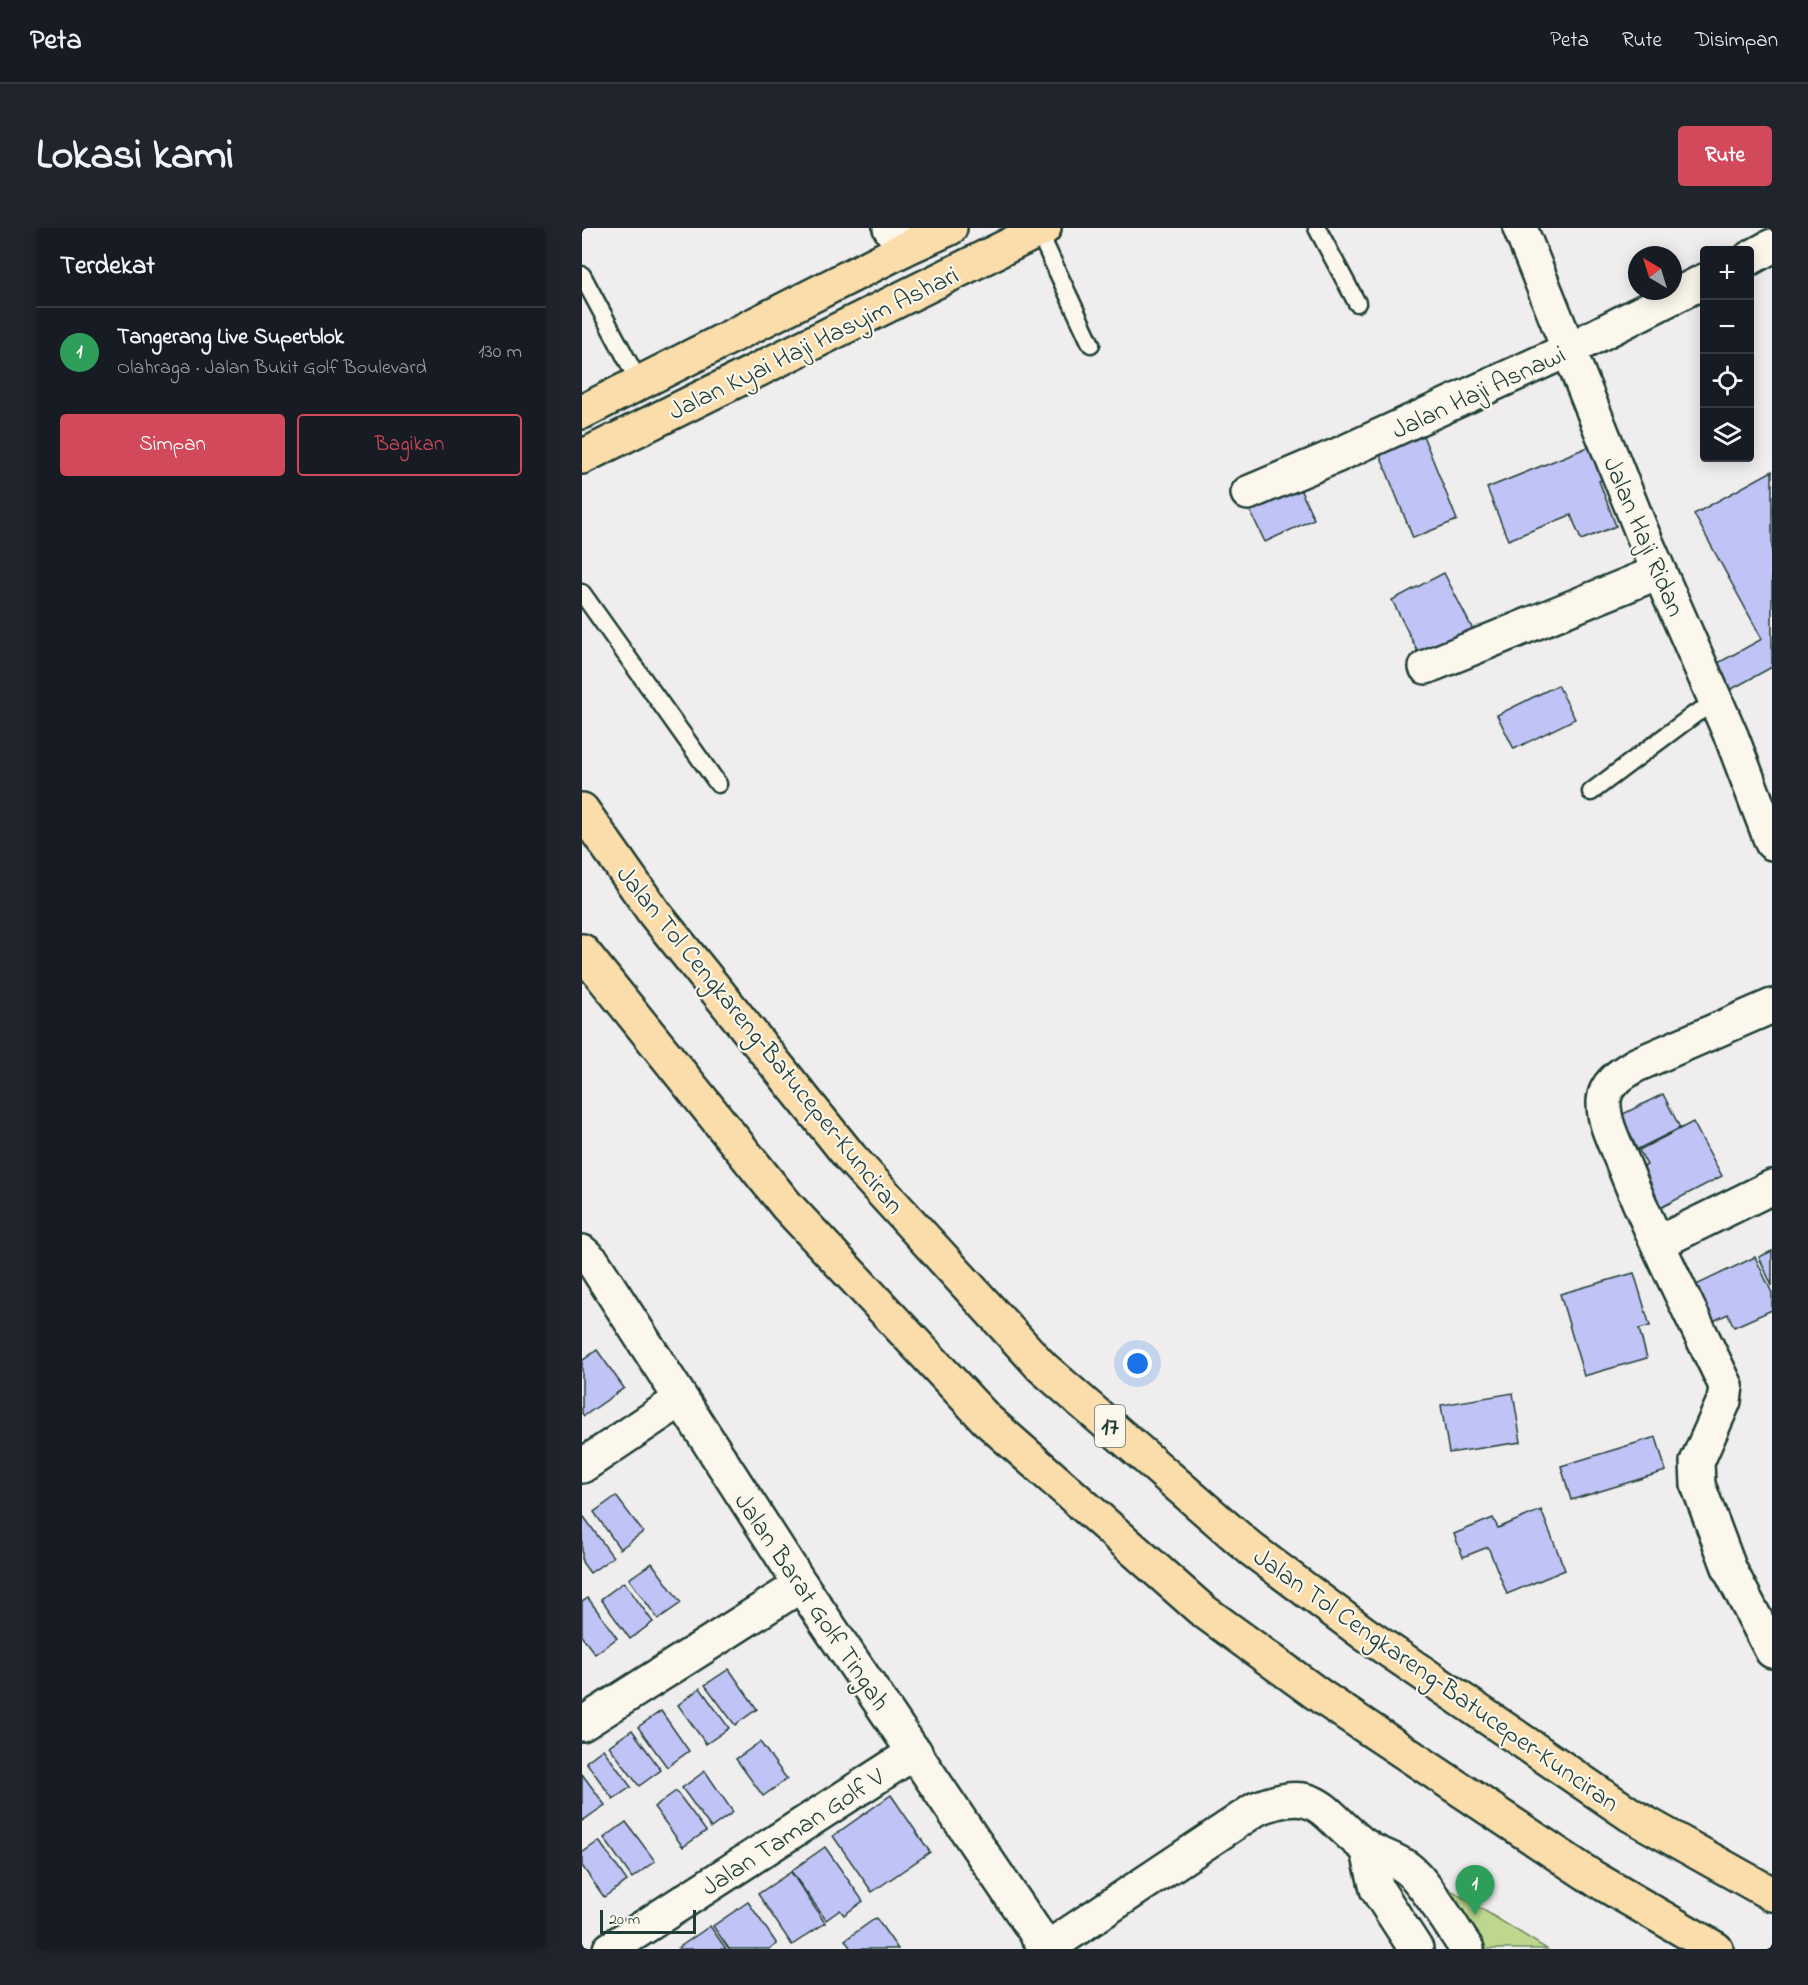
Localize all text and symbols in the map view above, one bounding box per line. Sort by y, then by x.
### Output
text: Peta [30,21,82,62]
text: Peta [1550,26,1589,56]
text: Rute [1622,26,1662,56]
text: Disimpan [1695,26,1778,56]
text: Lokasi kami [36,126,234,187]
button: Rute [1678,126,1772,186]
north arrow [1628,246,1682,300]
map controls [1700,246,1754,462]
button: + [1700,246,1754,300]
text: Terdekat [60,248,155,286]
street label: Jalan Kyai Haji Hasyim Ashari [663,258,966,432]
button: − [1700,300,1754,354]
text: Tangerang Live Superblok [117,322,344,354]
street label: Jalan Haji Asnawi [1386,337,1572,451]
text: 1 [76,338,83,367]
text: 130 m [478,338,522,367]
text: Olahraga · Jalan Bukit Golf Boulevard [117,354,427,383]
button: locate [1700,354,1754,408]
button: layers [1700,408,1754,462]
button: Simpan [60,414,285,476]
button: Bagikan [297,414,522,476]
street label: Jalan Haji Ridan [1591,451,1693,623]
street label: Jalan Tol Cengkareng–Batuceper–Kunciran [606,858,912,1224]
your location [1123,1349,1152,1378]
road number: 17 [1095,1405,1125,1447]
street label: Jalan Barat Golf Tingah [723,1486,898,1719]
street label: Jalan Tol Cengkareng–Batuceper–Kunciran [1244,1540,1626,1823]
street label: Jalan Taman Golf V [695,1760,893,1907]
pin: 1 [1456,1866,1494,1915]
scale bar [600,1907,696,1934]
text: 20 m [609,1908,640,1932]

